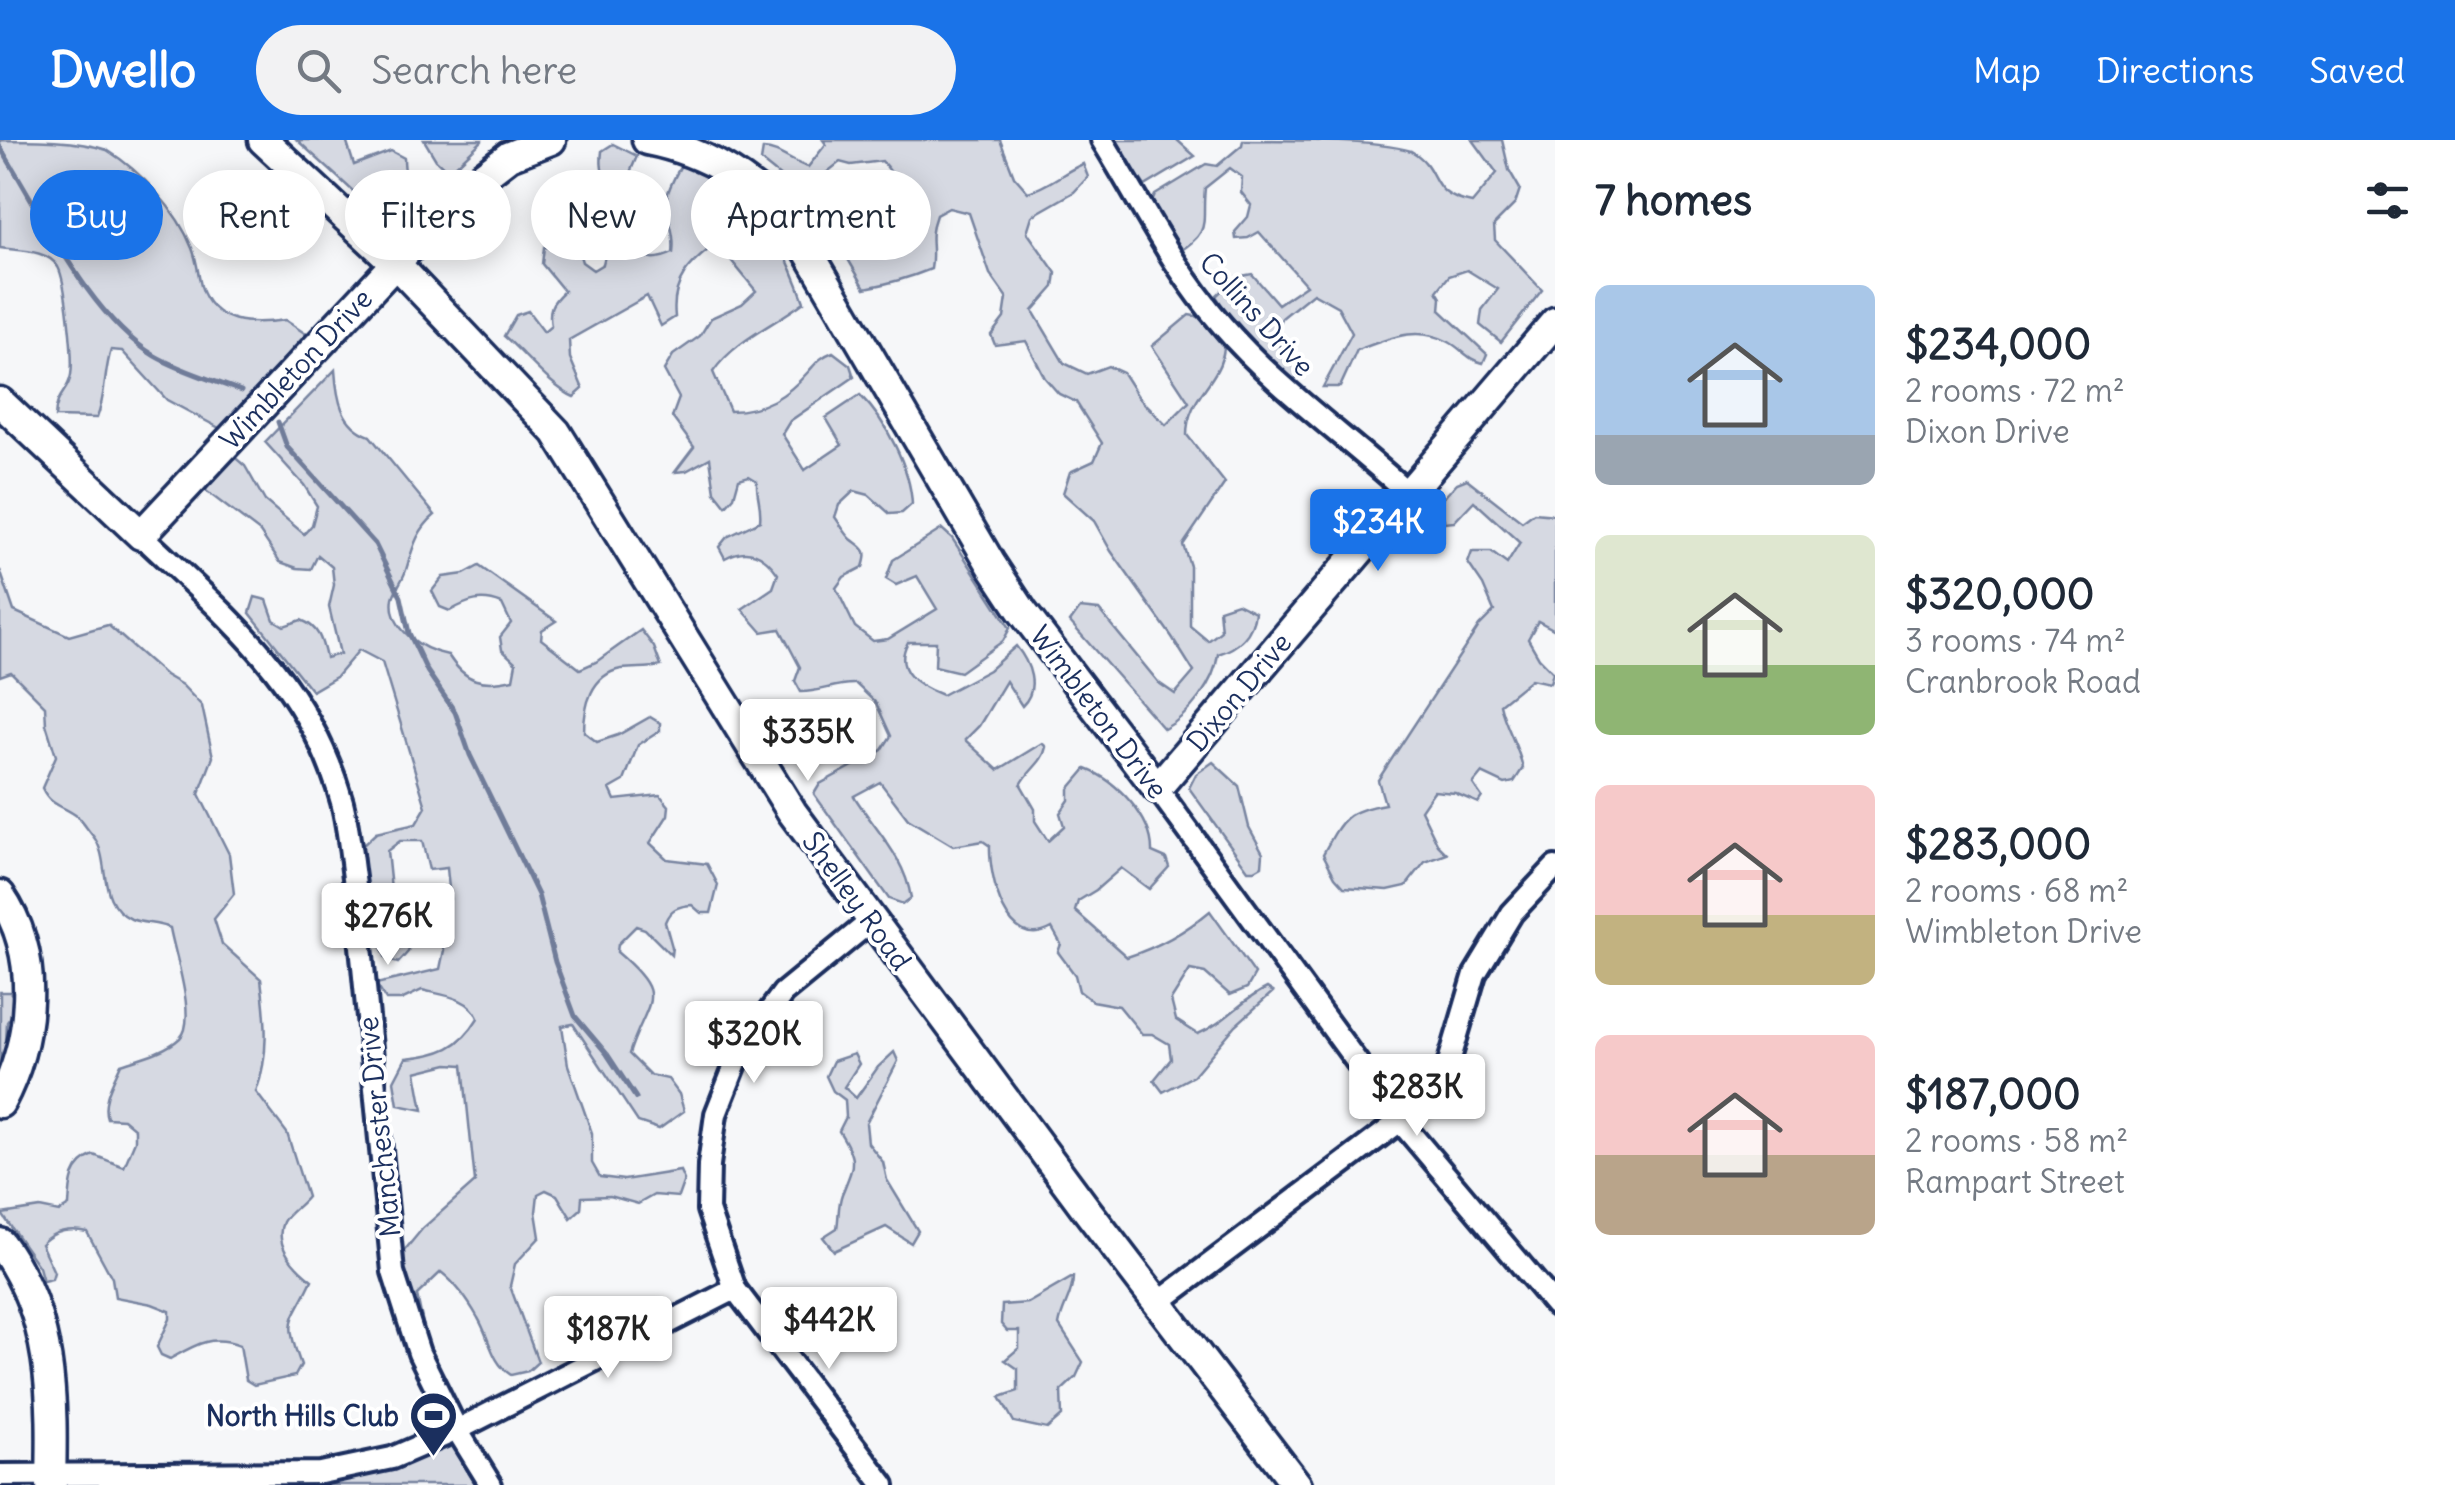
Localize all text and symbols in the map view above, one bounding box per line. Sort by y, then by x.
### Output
search box [256,25,956,115]
text: Dwello [50,40,196,100]
icon: search [291,43,346,98]
text: Search here [371,47,577,94]
text: Map [1973,48,2041,92]
text: Directions [2096,48,2254,92]
text: Saved [2309,48,2405,92]
chip: Buy [30,170,163,260]
chip: Rent [183,170,325,260]
chip: Filters [345,170,511,260]
chip: New [531,170,671,260]
chip: Apartment [691,170,931,260]
icon: filters [2360,173,2415,228]
text: 7 homes [1595,174,1752,226]
street label: Collins Drive [1192,245,1322,383]
street label: Wimbleton Drive [212,281,380,457]
text: $234,000 [1905,318,2091,370]
icon: home [1675,325,1795,445]
text: 2 rooms · 72 m² [1905,370,2125,411]
text: Dixon Drive [1905,411,2070,452]
pin: $234K [1308,489,1448,574]
text: $234K [1332,501,1424,542]
text: $320,000 [1905,568,2095,620]
icon: home [1675,575,1795,695]
street label: Wimbleton Drive [1022,618,1176,806]
text: 3 rooms · 74 m² [1905,620,2126,661]
street label: Dixon Drive [1179,625,1299,759]
text: Cranbrook Road [1905,661,2141,702]
pin: $335K [738,699,878,784]
text: $335K [762,711,854,752]
text: $283,000 [1905,818,2091,870]
street label: Shelley Road [795,825,919,977]
icon: home [1675,825,1795,945]
text: 2 rooms · 68 m² [1905,870,2128,911]
pin: $276K [318,883,458,968]
text: $276K [344,895,432,936]
text: Wimbleton Drive [1905,911,2142,952]
pin: $320K [684,1001,824,1086]
text: $320K [707,1013,801,1054]
street label: Manchester Drive [350,1015,408,1239]
pin: $283K [1347,1054,1487,1139]
text: $283K [1371,1066,1463,1107]
text: $187,000 [1905,1068,2081,1120]
icon: home [1675,1075,1795,1195]
text: 2 rooms · 58 m² [1905,1120,2128,1161]
text: Rampart Street [1905,1161,2125,1202]
pin: $442K [759,1287,899,1372]
pin: $187K [538,1296,678,1381]
text: $442K [783,1299,875,1340]
text: $187K [566,1308,650,1349]
sports icon: North Hills Club [408,1390,460,1458]
place label: North Hills Club [206,1398,399,1434]

